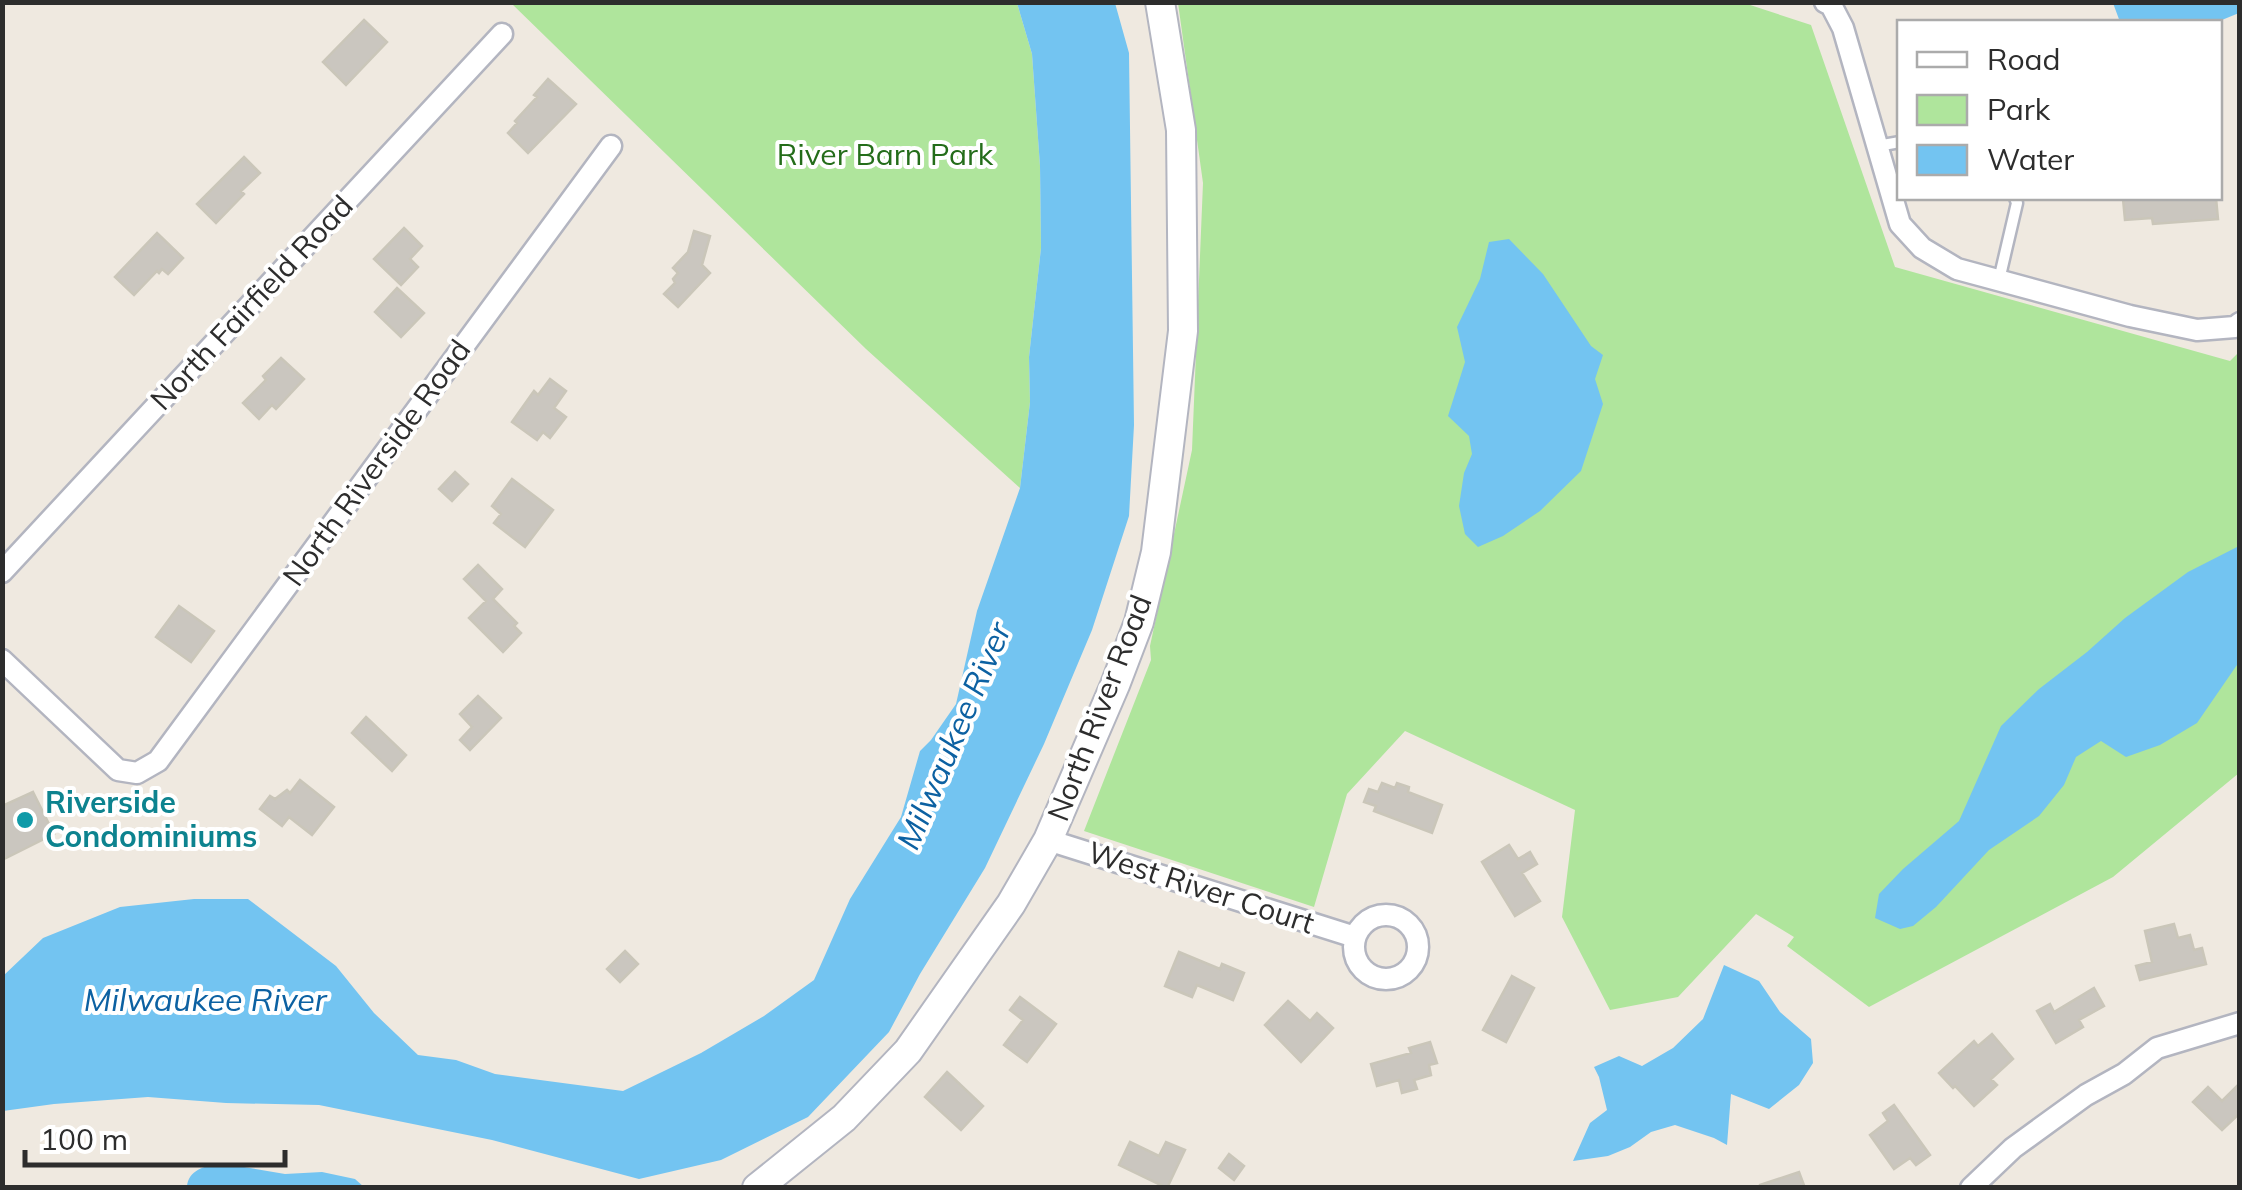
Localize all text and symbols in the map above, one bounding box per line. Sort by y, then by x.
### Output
legend [1897,20,2222,200]
text: Road [1987,40,2061,78]
text: Park [1987,90,2051,128]
park label: River Barn Park [777,135,994,173]
text: Water [1987,140,2074,178]
street label: North Fairfield Road [142,187,361,418]
street label: North Riverside Road [274,332,478,593]
street label: North River Road [1038,589,1160,826]
water label: Milwaukee River [887,615,1019,855]
place label: Riverside Condominiums [45,783,257,855]
marker: Riverside Condominiums [14,809,36,831]
street label: West River Court [1083,833,1319,942]
water label: Milwaukee River [84,979,328,1019]
scale bar [25,1105,285,1167]
text: 100 m [40,1120,128,1158]

